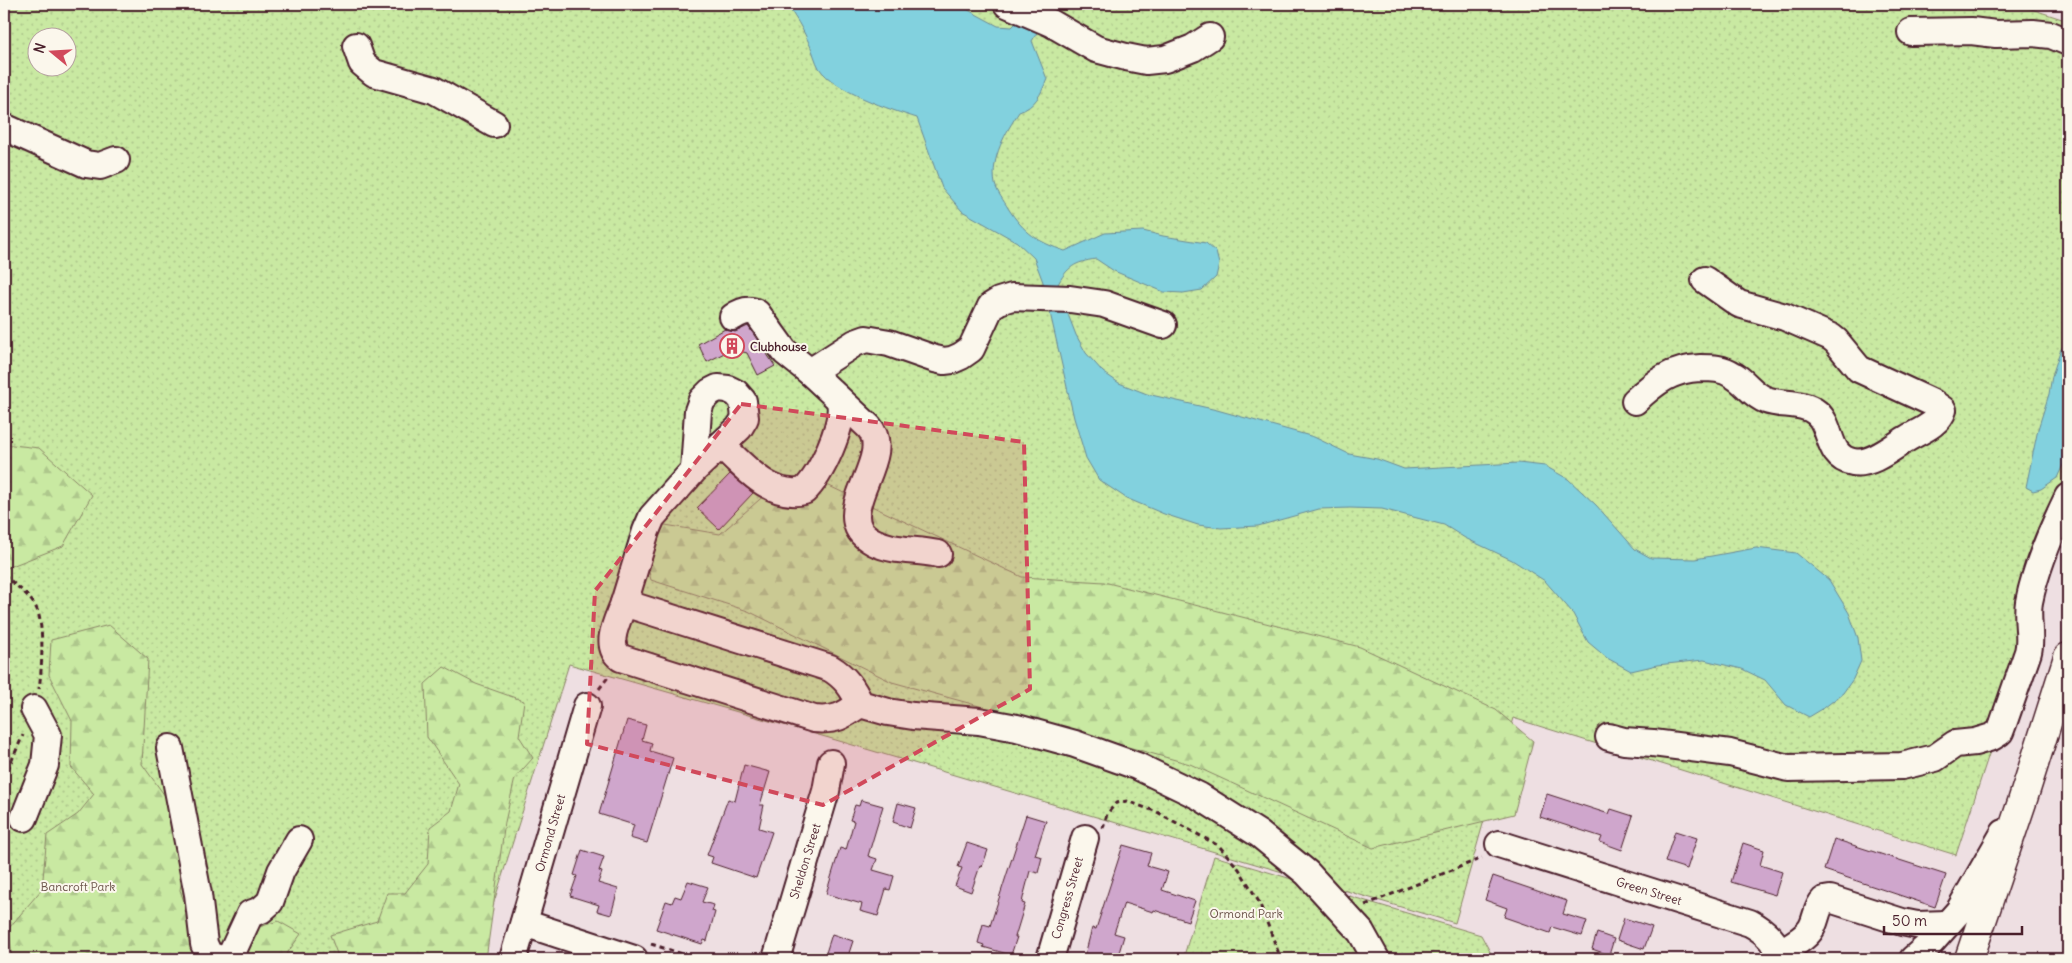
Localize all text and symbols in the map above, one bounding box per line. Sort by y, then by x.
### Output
north arrow [28,28,78,78]
text: N [30,41,50,55]
building icon: Clubhouse [719,333,745,359]
place label: Clubhouse [750,339,807,354]
street label: Ormond Street [532,792,568,874]
street label: Sheldon Street [786,821,824,901]
street label: Congress Street [1048,855,1086,941]
street label: Green Street [1614,874,1684,908]
park label: Bancroft Park [41,879,115,894]
scale bar [1884,903,2022,935]
park label: Ormond Park [1209,906,1283,921]
text: 50 m [1892,911,1927,930]

